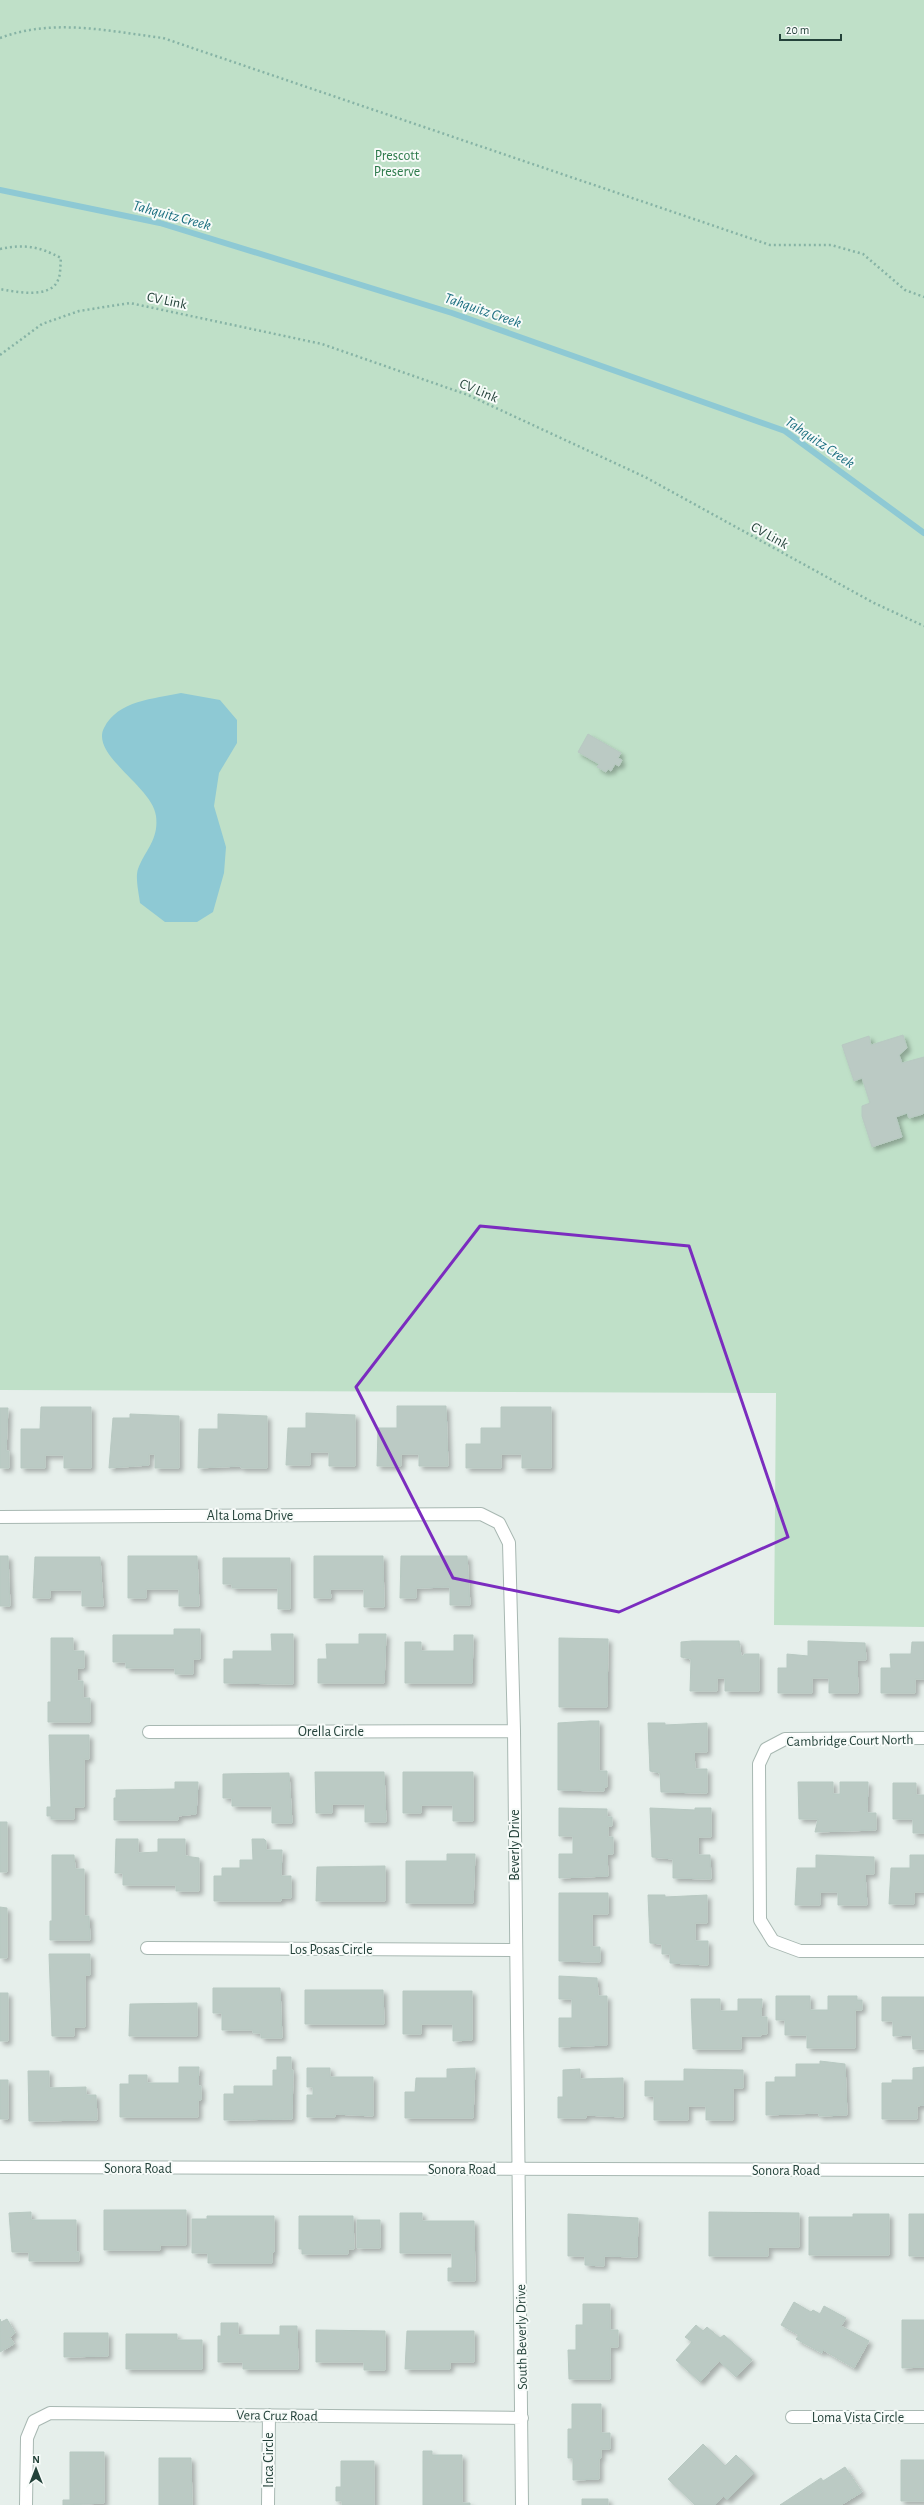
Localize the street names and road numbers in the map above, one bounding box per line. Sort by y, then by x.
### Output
street label: CV Link [146,290,189,312]
street label: CV Link [457,377,500,405]
street label: CV Link [748,520,791,552]
street label: Alta Loma Drive [207,1509,293,1523]
street label: Orella Circle [298,1725,364,1739]
street label: Cambridge Court North [786,1733,914,1749]
street label: Beverly Drive [508,1809,522,1881]
street label: Los Posas Circle [289,1943,373,1957]
street label: Sonora Road [104,2162,172,2176]
street label: Sonora Road [428,2163,496,2177]
street label: Sonora Road [752,2164,820,2178]
street label: South Beverly Drive [514,2284,530,2390]
street label: Vera Cruz Road [236,2408,318,2424]
street label: Loma Vista Circle [812,2411,904,2425]
street label: Inca Circle [262,2432,276,2488]

